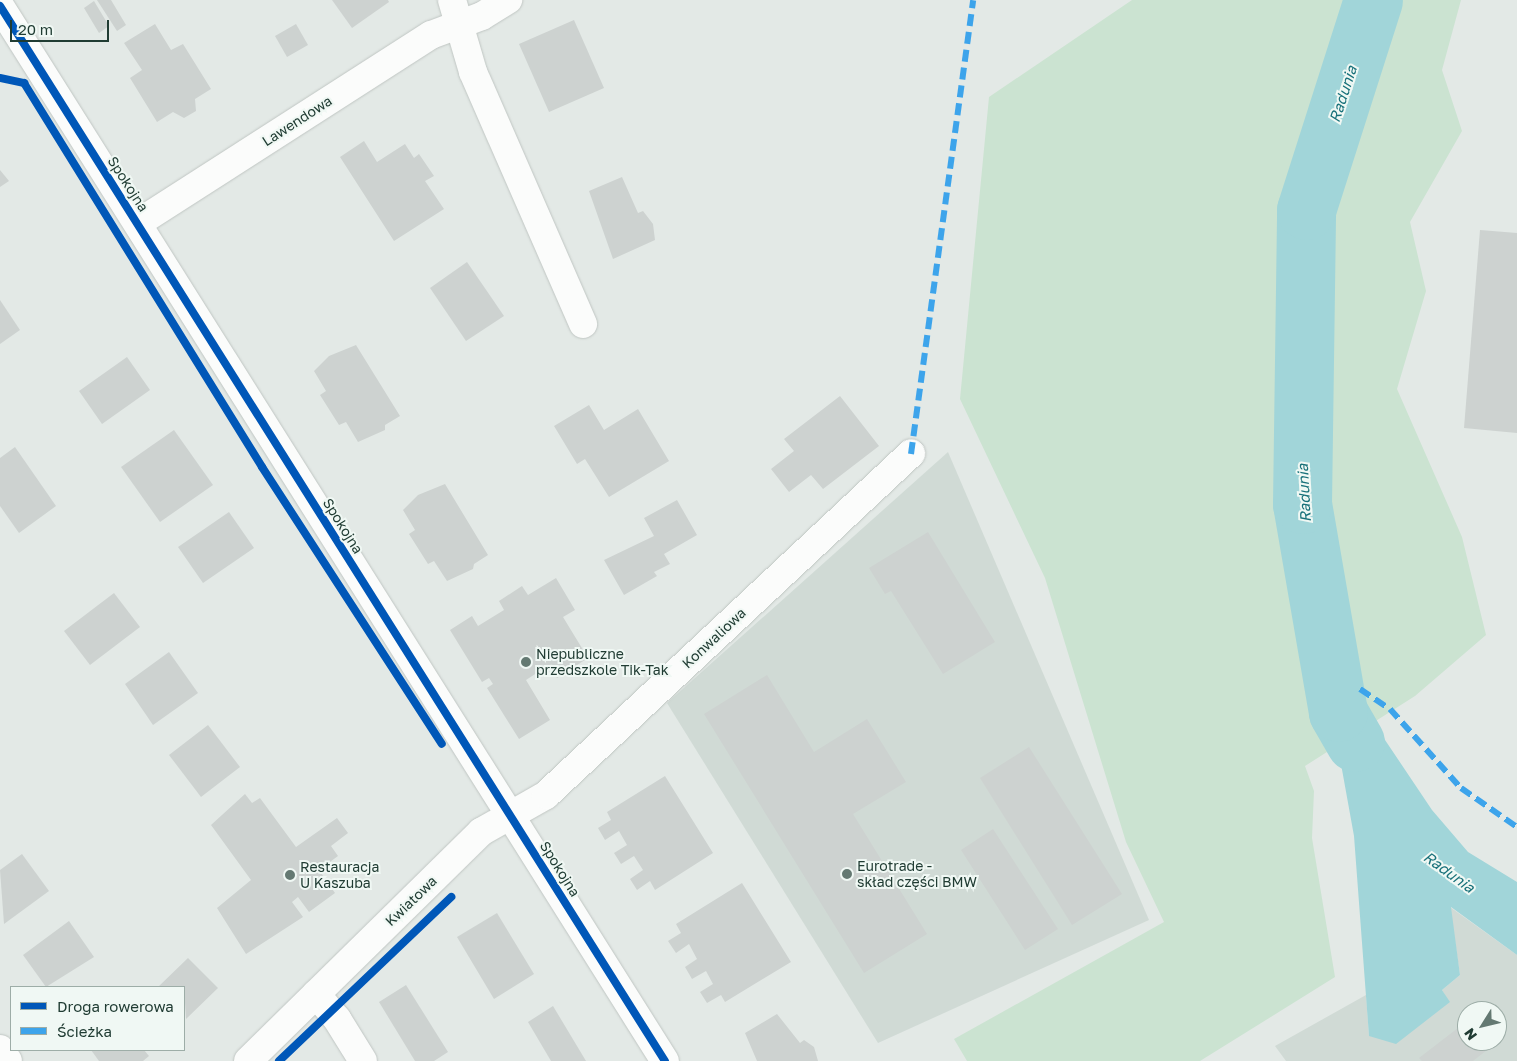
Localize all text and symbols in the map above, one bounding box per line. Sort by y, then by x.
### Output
scale bar [12,10,111,42]
text: 20 m [18,20,53,38]
water label: Radunia [1325,63,1361,125]
street label: Lawendowa [259,92,335,150]
street label: Spokojna [104,153,152,215]
water label: Radunia [1293,463,1315,523]
street label: Spokojna [319,495,367,557]
street label: Konwaliowa [679,604,749,672]
place label: Niepubliczne przedszkole Tik-Tak [536,646,669,679]
marker: Niepubliczne przedszkole Tik-Tak [520,656,532,668]
street label: Spokojna [536,838,584,900]
water label: Radunia [1420,848,1478,896]
place label: Eurotrade - skład części BMW [857,858,977,890]
place label: Restauracja U Kaszuba [300,859,379,892]
marker: Eurotrade - skład części BMW [841,868,853,880]
marker: Restauracja U Kaszuba [284,869,296,881]
street label: Kwiatowa [382,872,440,930]
legend [10,986,185,1051]
text: Droga rowerowa [57,997,174,1015]
north arrow [1457,1001,1507,1051]
text: Ścieżka [57,1022,112,1040]
text: N [1460,1025,1480,1044]

